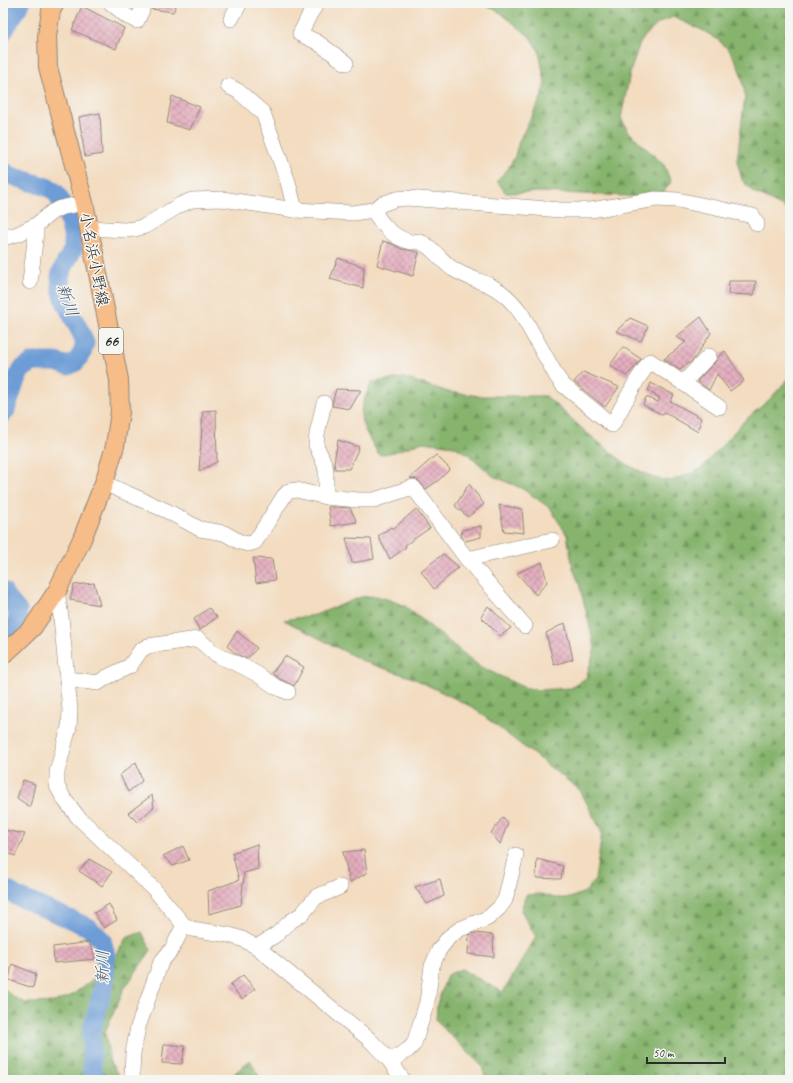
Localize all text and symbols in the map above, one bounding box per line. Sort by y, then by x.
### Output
street label: 小名浜小野線 [75,210,113,308]
water label: 新川 [52,281,83,320]
road number: 66 [99,328,123,354]
water label: 新川 [92,950,113,984]
scale bar [647,1039,725,1065]
text: 50 m [653,1045,675,1061]

